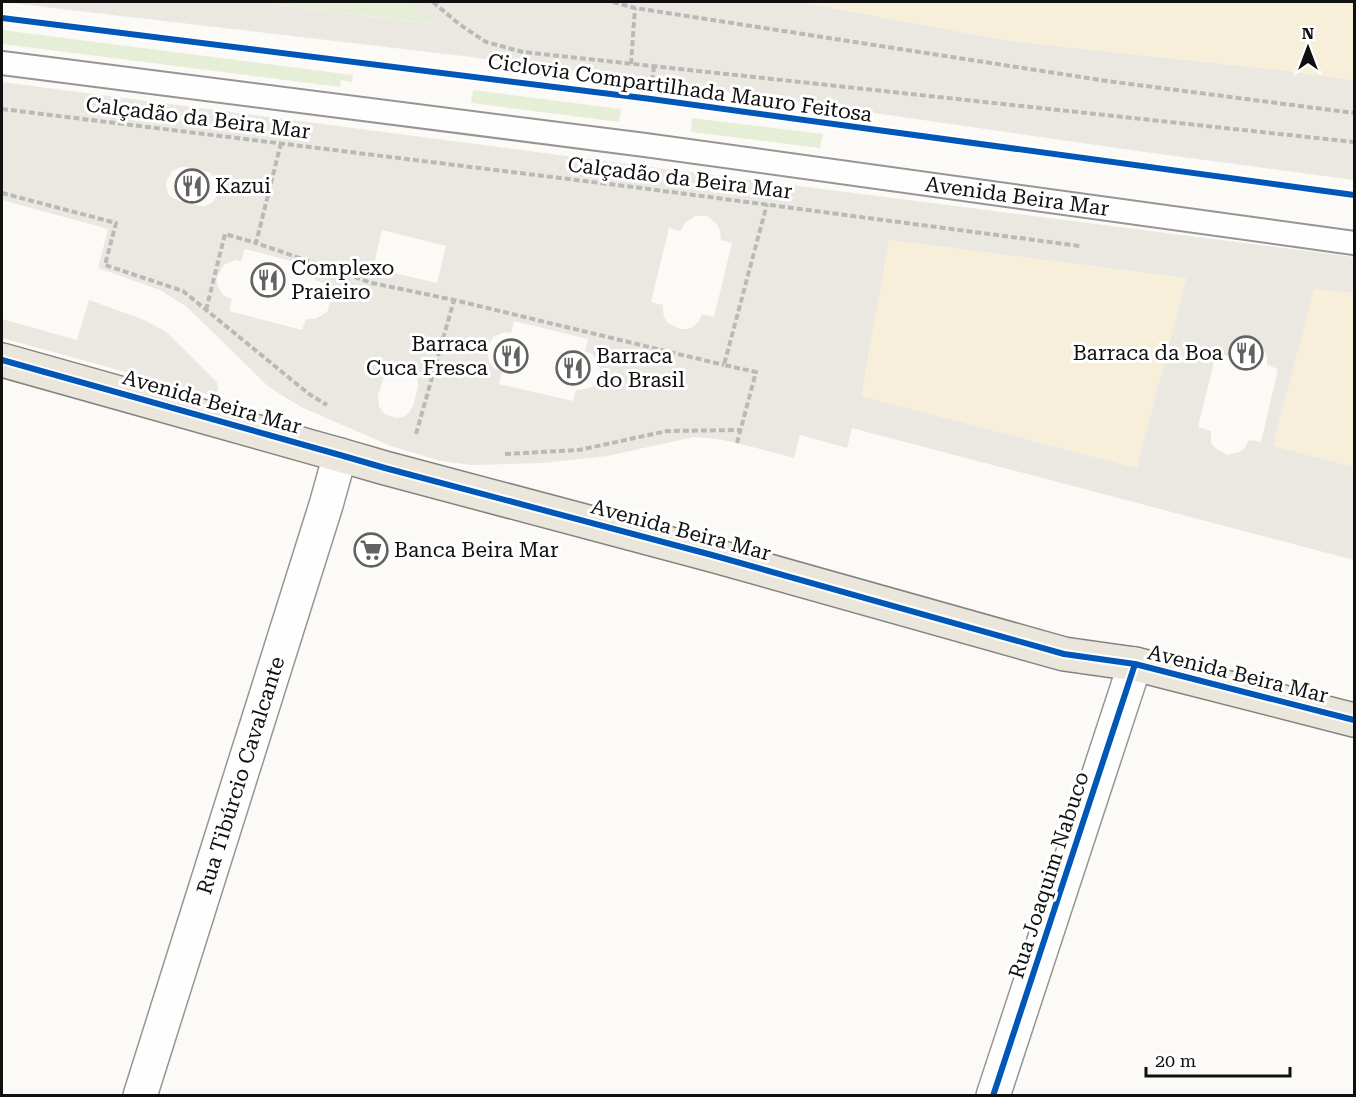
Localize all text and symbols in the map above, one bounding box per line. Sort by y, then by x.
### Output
north arrow [1278,18,1338,78]
text: N [1302,24,1314,43]
street label: Ciclovia Compartilhada Mauro Feitosa [486,49,874,127]
street label: Calçadão da Beira Mar [84,92,312,144]
street label: Calçadão da Beira Mar [566,152,794,204]
restaurant icon: Kazui [174,168,210,204]
street label: Avenida Beira Mar [924,172,1111,221]
place label: Kazui [215,174,271,198]
place label: Complexo Praieiro [291,256,394,304]
restaurant icon: Complexo Praieiro [250,262,286,298]
place label: Barraca Cuca Fresca [366,332,489,380]
restaurant icon: Barraca da Boa [1228,335,1264,371]
restaurant icon: Barraca Cuca Fresca [493,338,529,374]
place label: Barraca da Boa [1073,341,1224,365]
place label: Barraca do Brasil [596,344,685,392]
restaurant icon: Barraca do Brasil [555,350,591,386]
street label: Avenida Beira Mar [120,365,305,439]
street label: Avenida Beira Mar [589,494,774,566]
supermarket icon: Banca Beira Mar [353,532,389,568]
place label: Banca Beira Mar [394,538,559,562]
street label: Avenida Beira Mar [1145,640,1331,708]
street label: Rua Tibúrcio Cavalcante [192,654,290,897]
street label: Rua Joaquim Nabuco [1004,769,1094,981]
scale bar [1146,1040,1290,1078]
text: 20 m [1155,1050,1196,1071]

